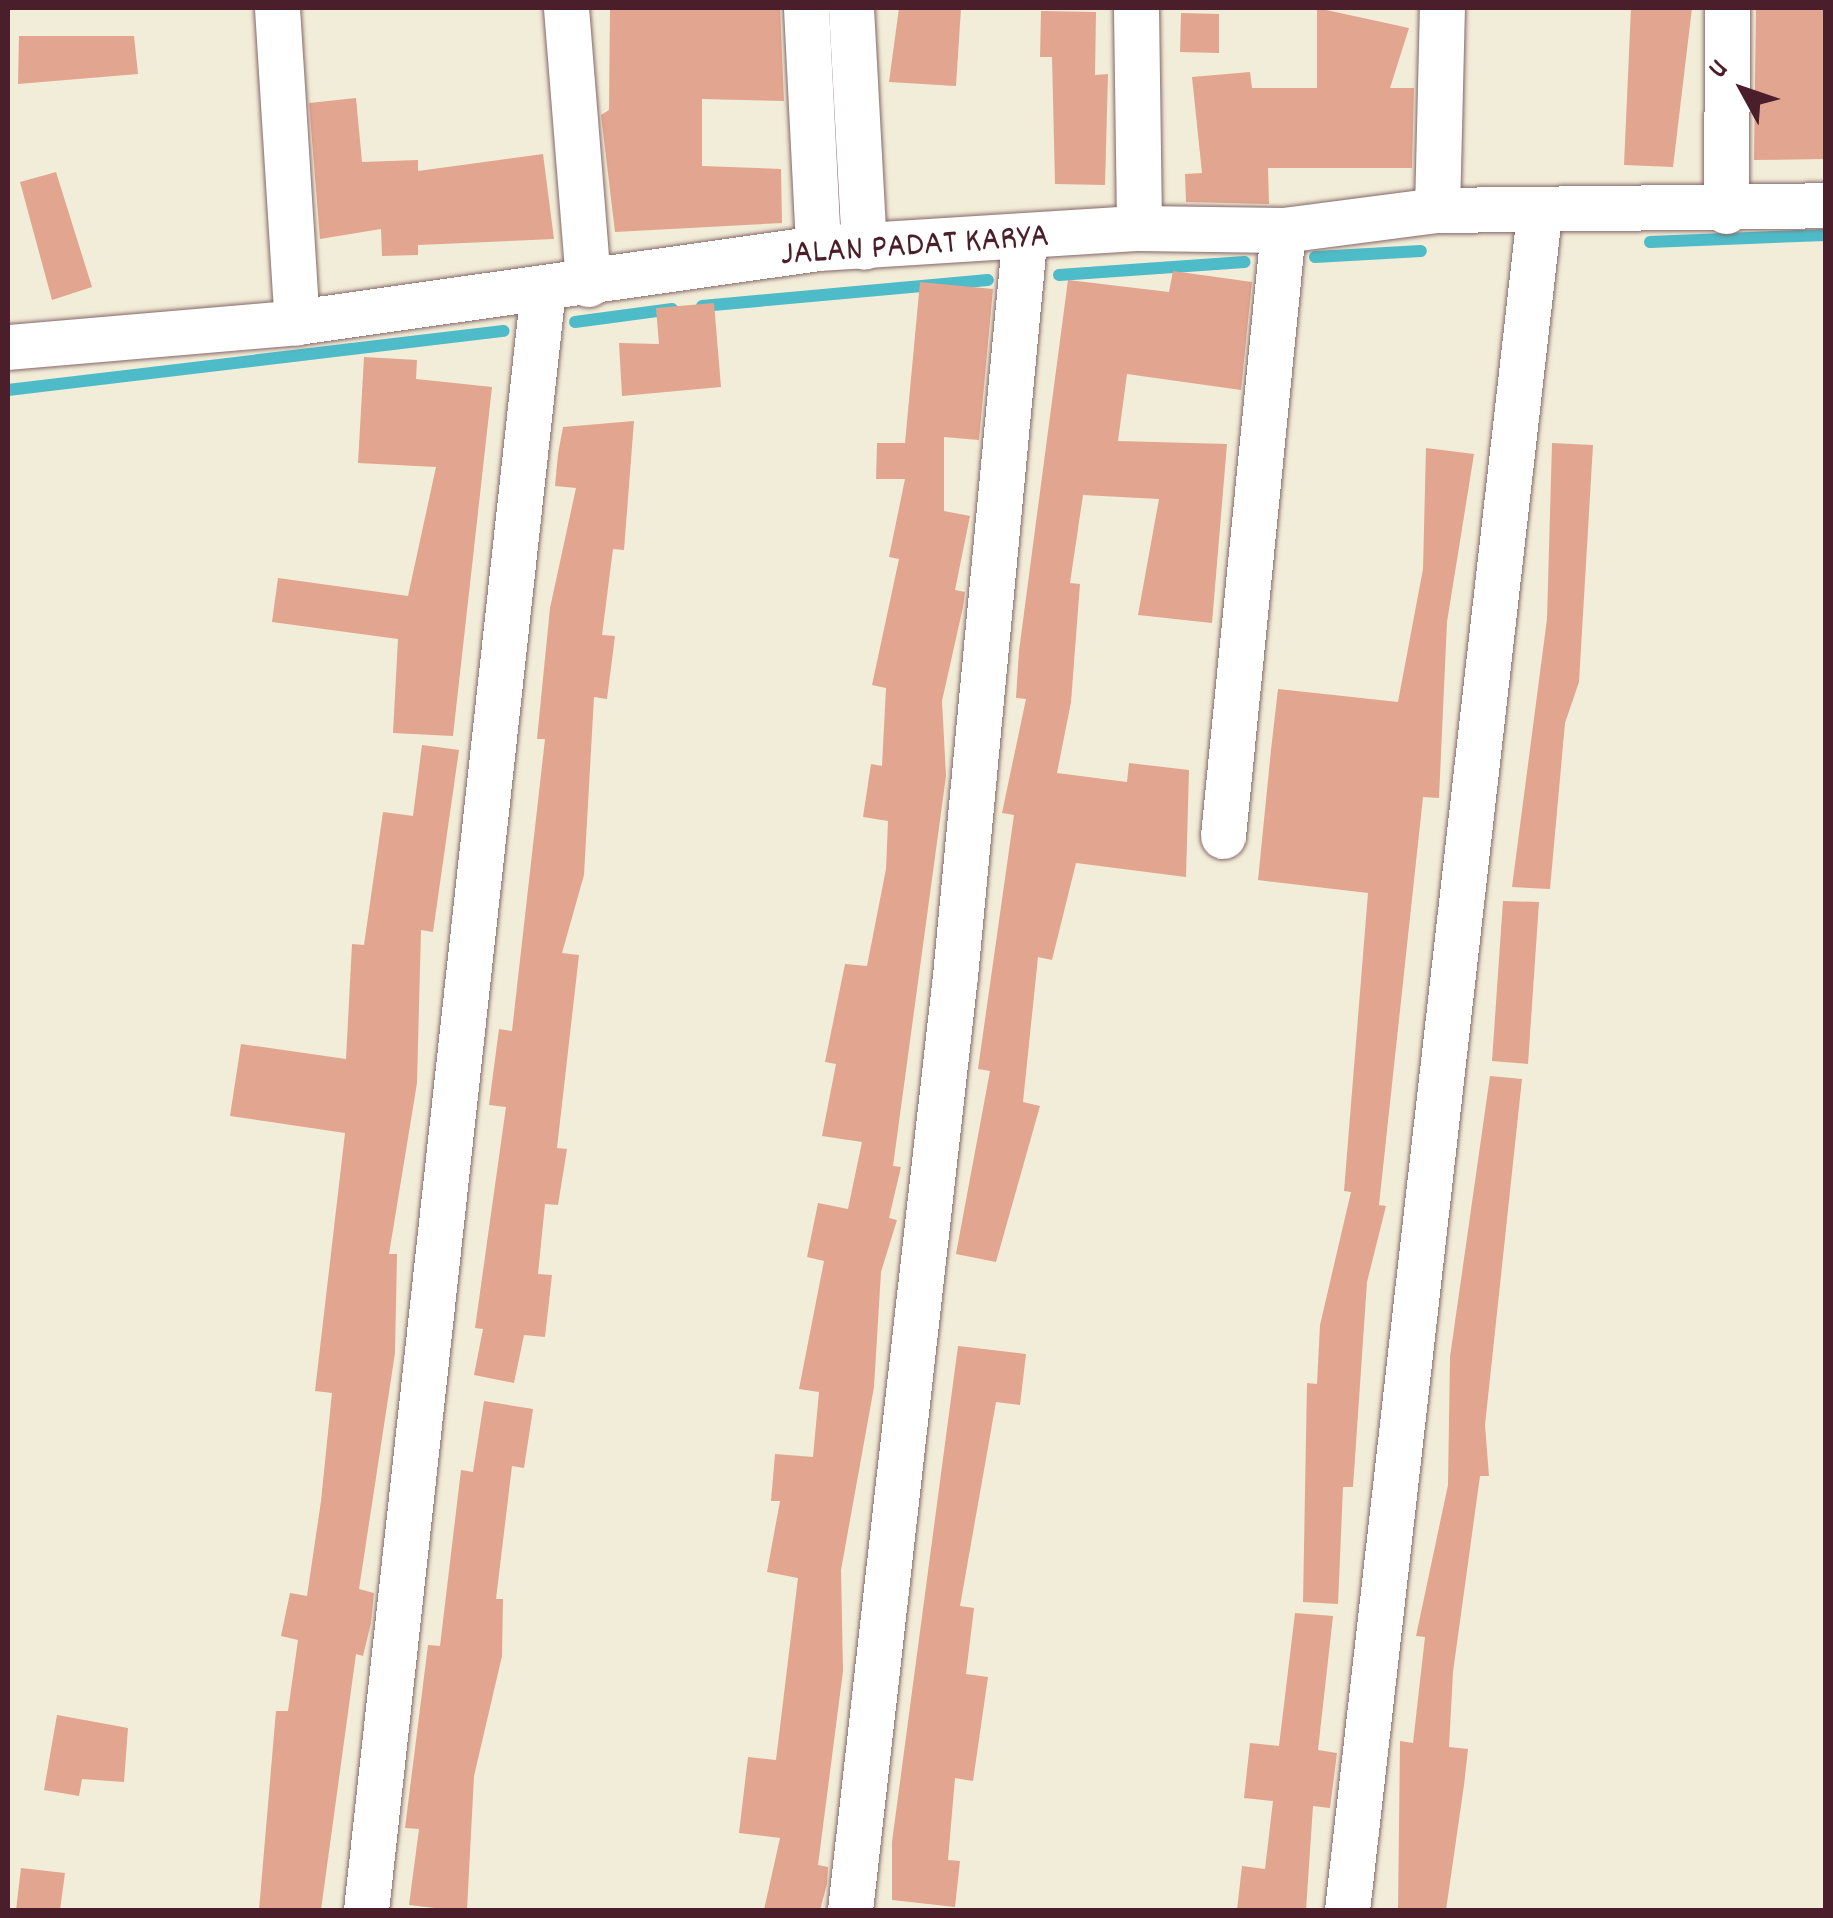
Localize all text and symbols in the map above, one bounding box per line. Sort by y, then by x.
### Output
north arrow [1693,40,1793,140]
text: U [1700,53,1740,89]
street label: JALAN PADAT KARYA [779,217,1051,277]

